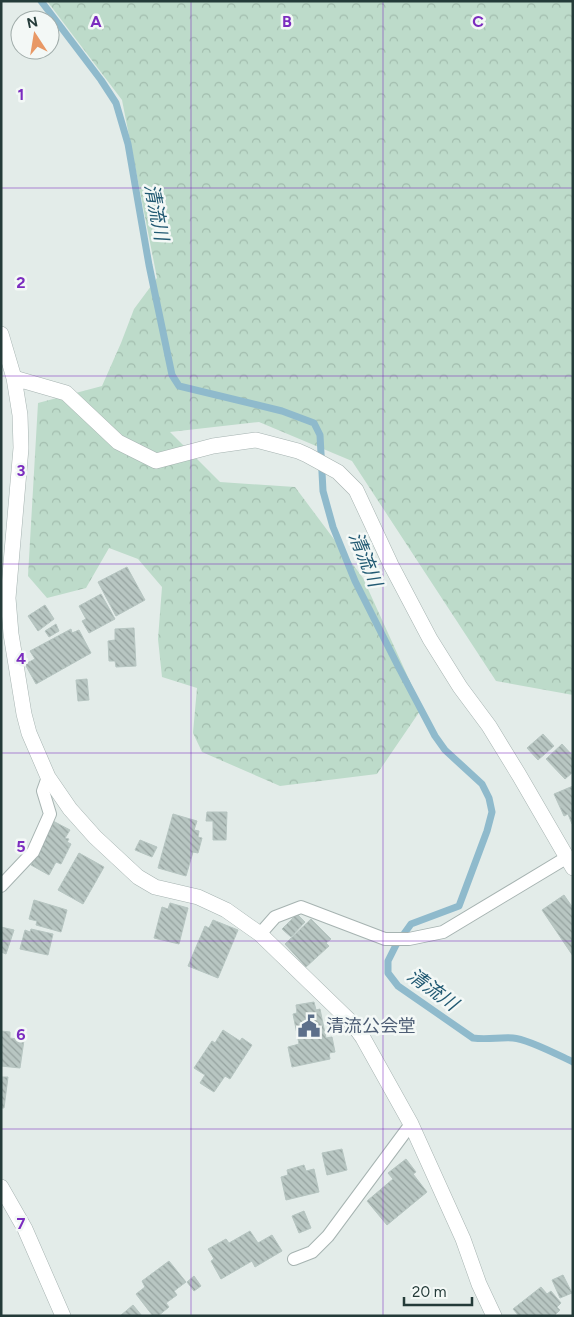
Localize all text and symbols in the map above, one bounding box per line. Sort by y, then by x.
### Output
north arrow [10,10,60,60]
text: A [90,12,102,31]
text: B [282,12,292,31]
text: C [472,12,484,31]
text: N [25,13,39,32]
text: 1 [18,85,24,104]
water label: 清流川 [140,182,174,244]
text: 2 [16,273,26,292]
text: 3 [17,461,26,480]
water label: 清流川 [344,528,388,592]
text: 4 [16,649,26,668]
text: 5 [16,837,26,856]
water label: 清流川 [403,963,464,1017]
public building icon: 清流公会堂 [296,1013,322,1039]
place label: 清流公会堂 [326,1015,416,1037]
text: 6 [16,1025,26,1044]
text: 7 [17,1214,26,1233]
scale bar [404,1274,472,1306]
text: 20 m [412,1283,446,1301]

